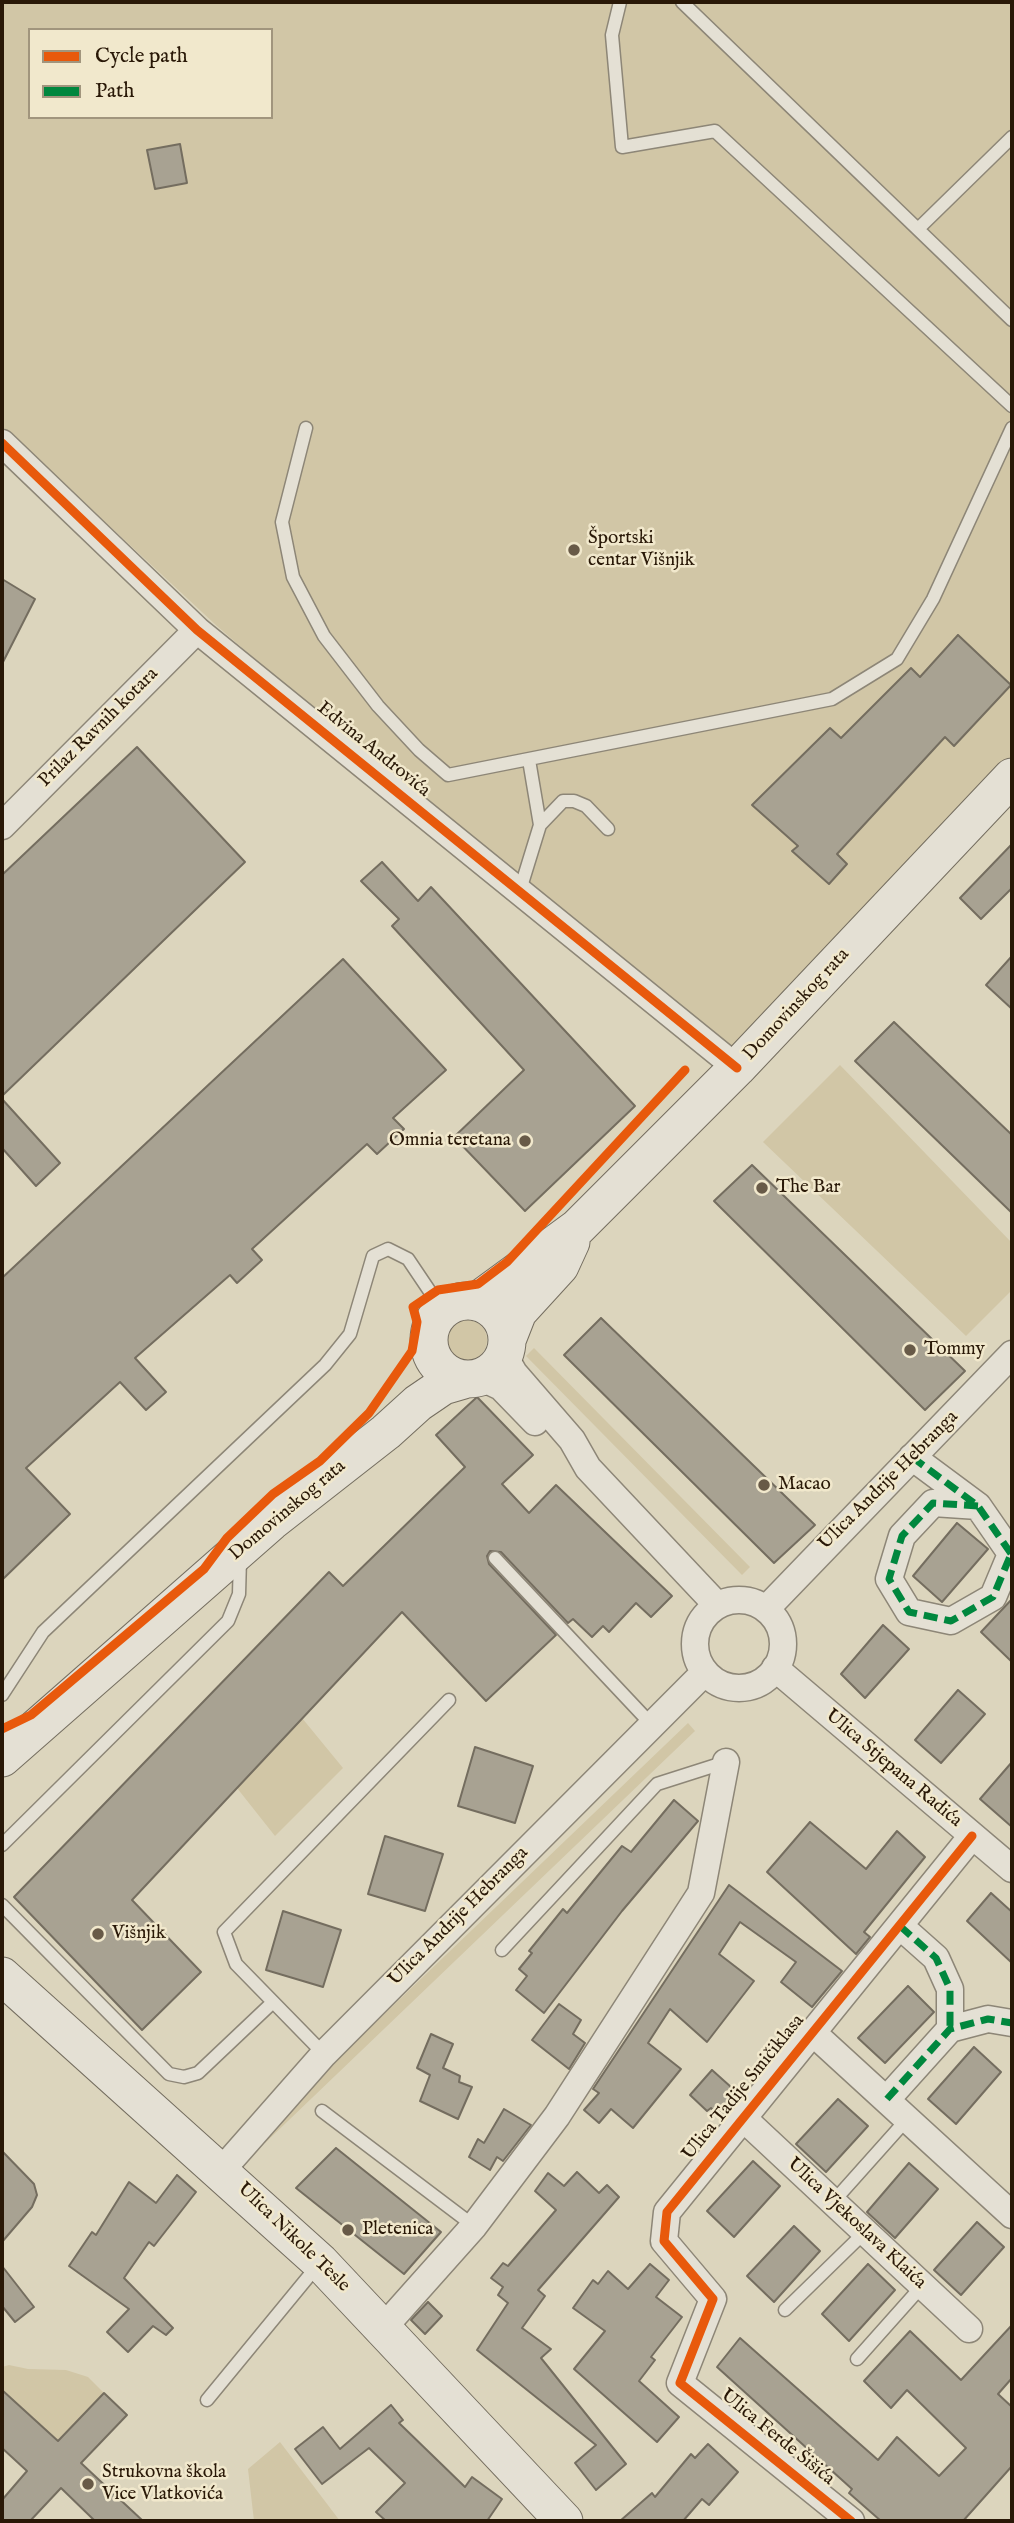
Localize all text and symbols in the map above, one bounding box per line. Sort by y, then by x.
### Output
legend [28,28,273,119]
text: Cycle path [95,43,188,70]
text: Path [95,78,134,105]
place label: Športski centar Višnjik [588,528,695,572]
marker: Športski centar Višnjik [566,542,582,558]
street label: Prilaz Ravnih kotara [34,663,164,793]
street label: Edvina Androvića [312,697,434,803]
street label: Domovinskog rata [739,944,855,1066]
place label: Omnia teretana [389,1130,511,1152]
marker: Omnia teretana [517,1133,533,1149]
place label: The Bar [776,1177,841,1199]
marker: The Bar [754,1180,770,1196]
place label: Tommy [924,1339,985,1361]
marker: Tommy [902,1342,918,1358]
street label: Ulica Andrije Hebranga [814,1406,964,1556]
street label: Domovinskog rata [225,1456,351,1566]
place label: Macao [778,1474,831,1496]
marker: Macao [756,1477,772,1493]
street label: Ulica Stjepana Radića [820,1705,966,1833]
street label: Ulica Andrije Hebranga [384,1842,534,1992]
place label: Višnjik [112,1923,166,1945]
marker: Višnjik [90,1926,106,1942]
street label: Ulica Tadije Smičiklasa [678,2010,810,2166]
street label: Ulica Vjekoslava Klaića [782,2153,930,2295]
street label: Ulica Nikole Tesle [232,2178,354,2298]
place label: Pletenica [362,2219,434,2241]
marker: Pletenica [340,2222,356,2238]
street label: Ulica Ferde Šišića [715,2385,839,2491]
place label: Strukovna škola Vice Vlatkovića [102,2462,226,2506]
marker: Strukovna škola Vice Vlatkovića [80,2476,96,2492]

